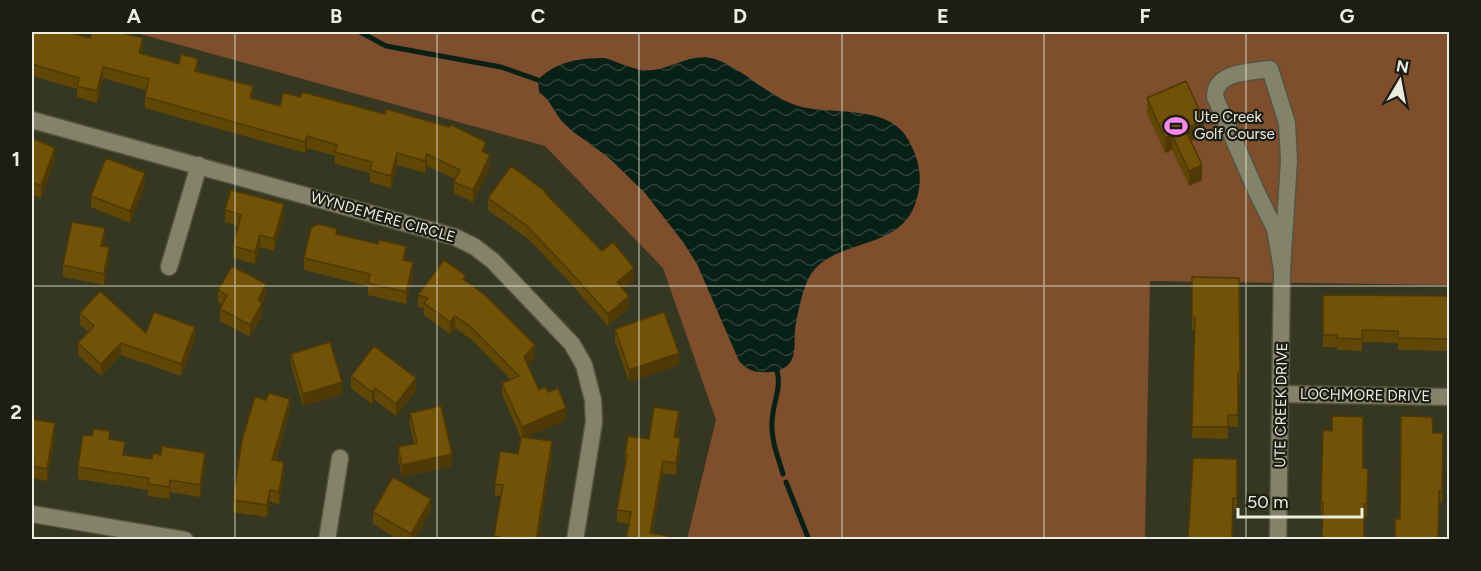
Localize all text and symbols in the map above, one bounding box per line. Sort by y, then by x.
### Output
text: A [127,4,142,28]
text: B [330,4,342,28]
text: C [531,4,545,28]
text: D [733,4,747,28]
text: E [937,4,949,28]
text: F [1139,4,1151,28]
text: G [1340,4,1355,28]
north arrow [1370,51,1430,111]
text: N [1395,56,1410,77]
place label: Ute Creek Golf Course [1194,108,1275,143]
sports icon: Ute Creek Golf Course [1163,113,1189,139]
text: 1 [12,147,20,171]
street label: WYNDEMERE CIRCLE [309,188,457,246]
street label: UTE CREEK DRIVE [1271,342,1291,468]
street label: LOCHMORE DRIVE [1300,385,1430,405]
text: 2 [10,400,22,424]
scale bar [1238,481,1362,519]
text: 50 m [1247,491,1289,513]

